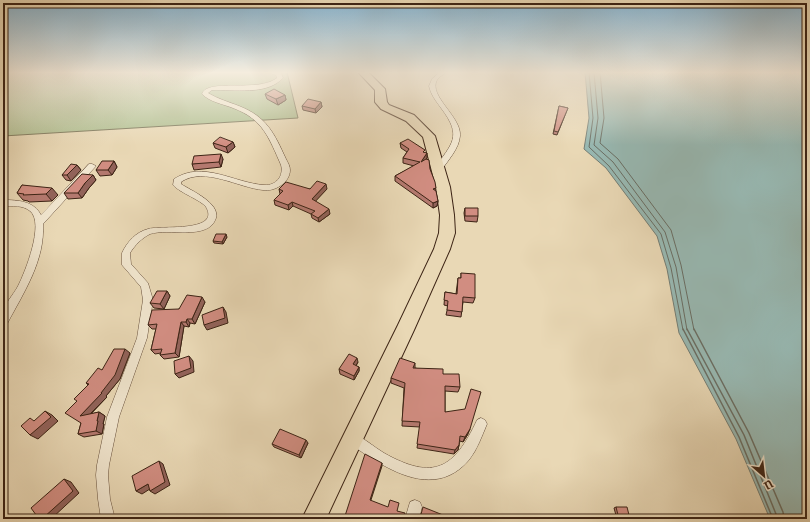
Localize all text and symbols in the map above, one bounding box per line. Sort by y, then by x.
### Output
north arrow [744,456,784,496]
text: U [761,476,776,492]

